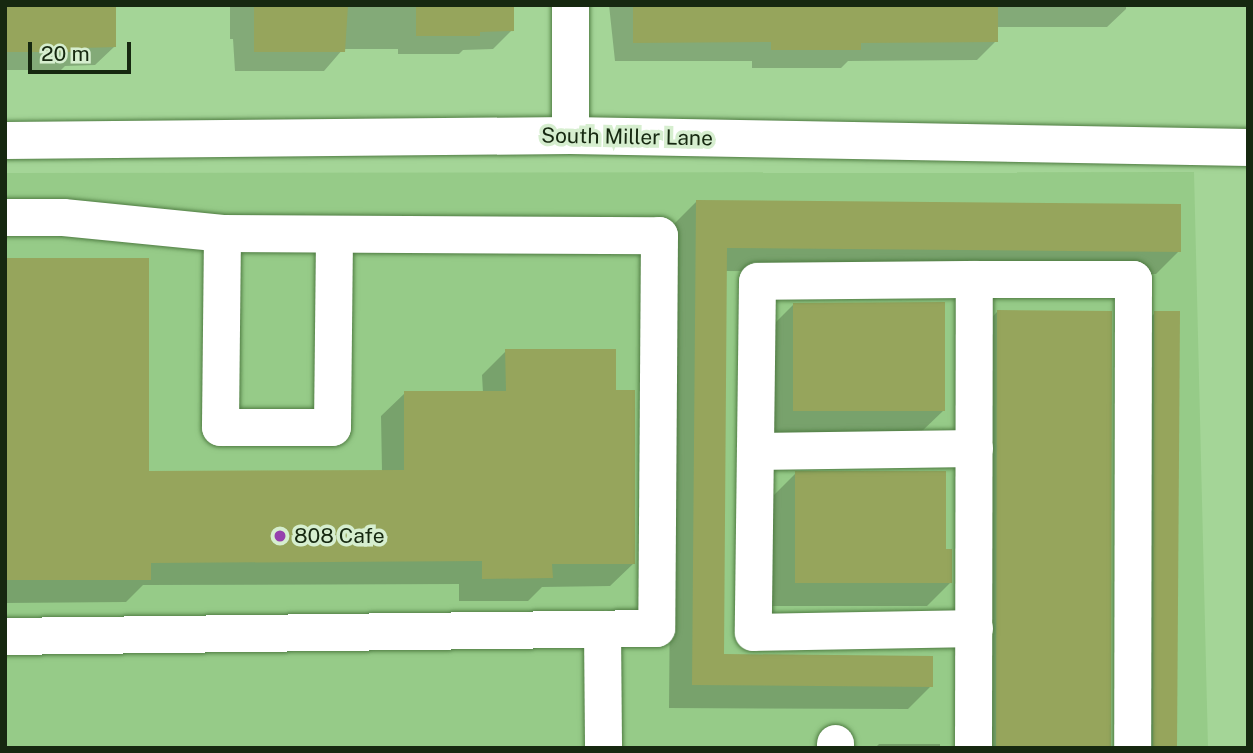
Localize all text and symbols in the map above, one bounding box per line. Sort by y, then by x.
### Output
scale bar [32,28,135,72]
text: 20 m [41,41,90,66]
street label: South Miller Lane [541,123,713,151]
place label: 808 Cafe [294,523,385,549]
marker: 808 Cafe [272,528,288,544]

